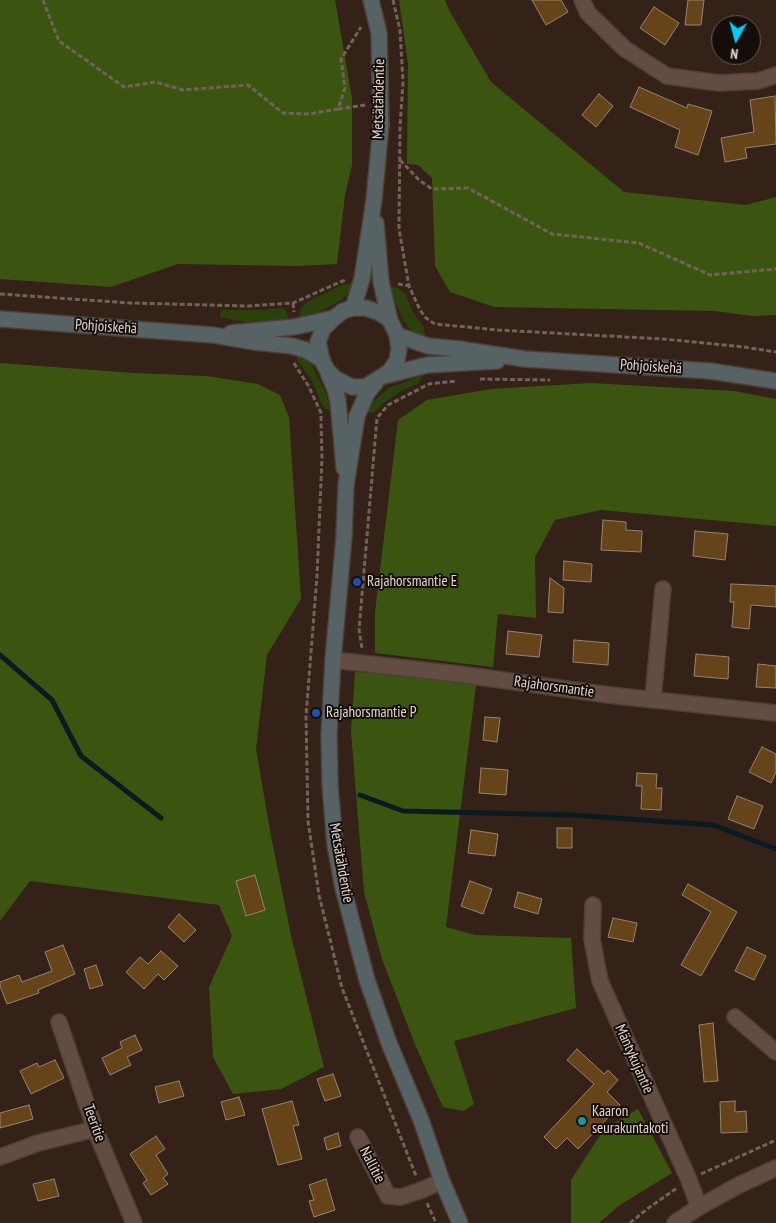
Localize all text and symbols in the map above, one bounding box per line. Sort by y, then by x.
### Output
north arrow [711,15,761,65]
text: N [729,45,739,63]
street label: Metsätähdentie [369,59,389,139]
street label: Pohjoiskehä [74,316,138,338]
street label: Pohjoiskehä [619,356,683,378]
place label: Rajahorsmantie E [367,573,457,591]
marker: Rajahorsmantie E [351,576,363,588]
street label: Rajahorsmantie [513,672,595,702]
place label: Rajahorsmantie P [326,704,417,722]
marker: Rajahorsmantie P [310,707,322,719]
street label: Metsätähdentie [325,822,357,904]
street label: Mäntykujantie [611,1022,657,1096]
street label: Teeritie [79,1102,109,1144]
place label: Kaaron seurakuntakoti [592,1103,668,1138]
marker: Kaaron seurakuntakoti [576,1115,588,1127]
street label: Nallitie [355,1144,389,1186]

